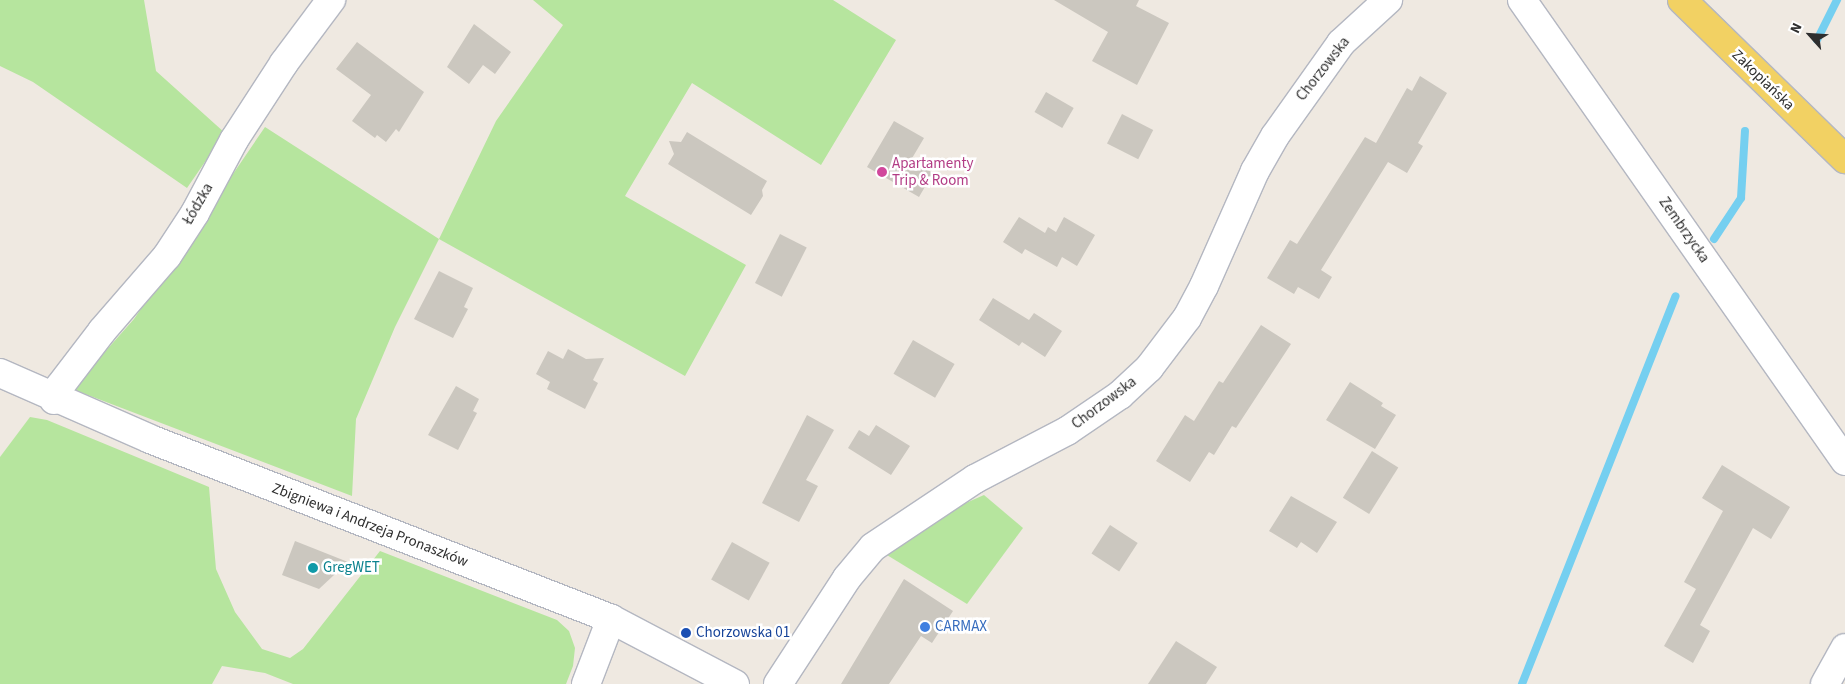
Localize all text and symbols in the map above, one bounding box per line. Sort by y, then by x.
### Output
north arrow [1785,10,1835,60]
text: N [1785,20,1808,37]
street label: Chorzowska [1292,33,1354,105]
street label: Zakopiańska [1728,46,1798,114]
place label: Apartamenty Trip & Room [892,154,973,189]
marker: Apartamenty Trip & Room [876,166,888,178]
street label: Łódzka [179,180,217,228]
street label: Zembrzycka [1655,194,1713,266]
street label: Chorzowska [1068,373,1140,433]
street label: Zbigniewa i Andrzeja Pronaszków [269,479,471,571]
place label: GregWET [323,559,380,577]
marker: GregWET [307,562,319,574]
place label: CARMAX [935,618,987,636]
marker: CARMAX [919,621,931,633]
place label: Chorzowska 01 [696,624,790,642]
marker: Chorzowska 01 [680,627,692,639]

